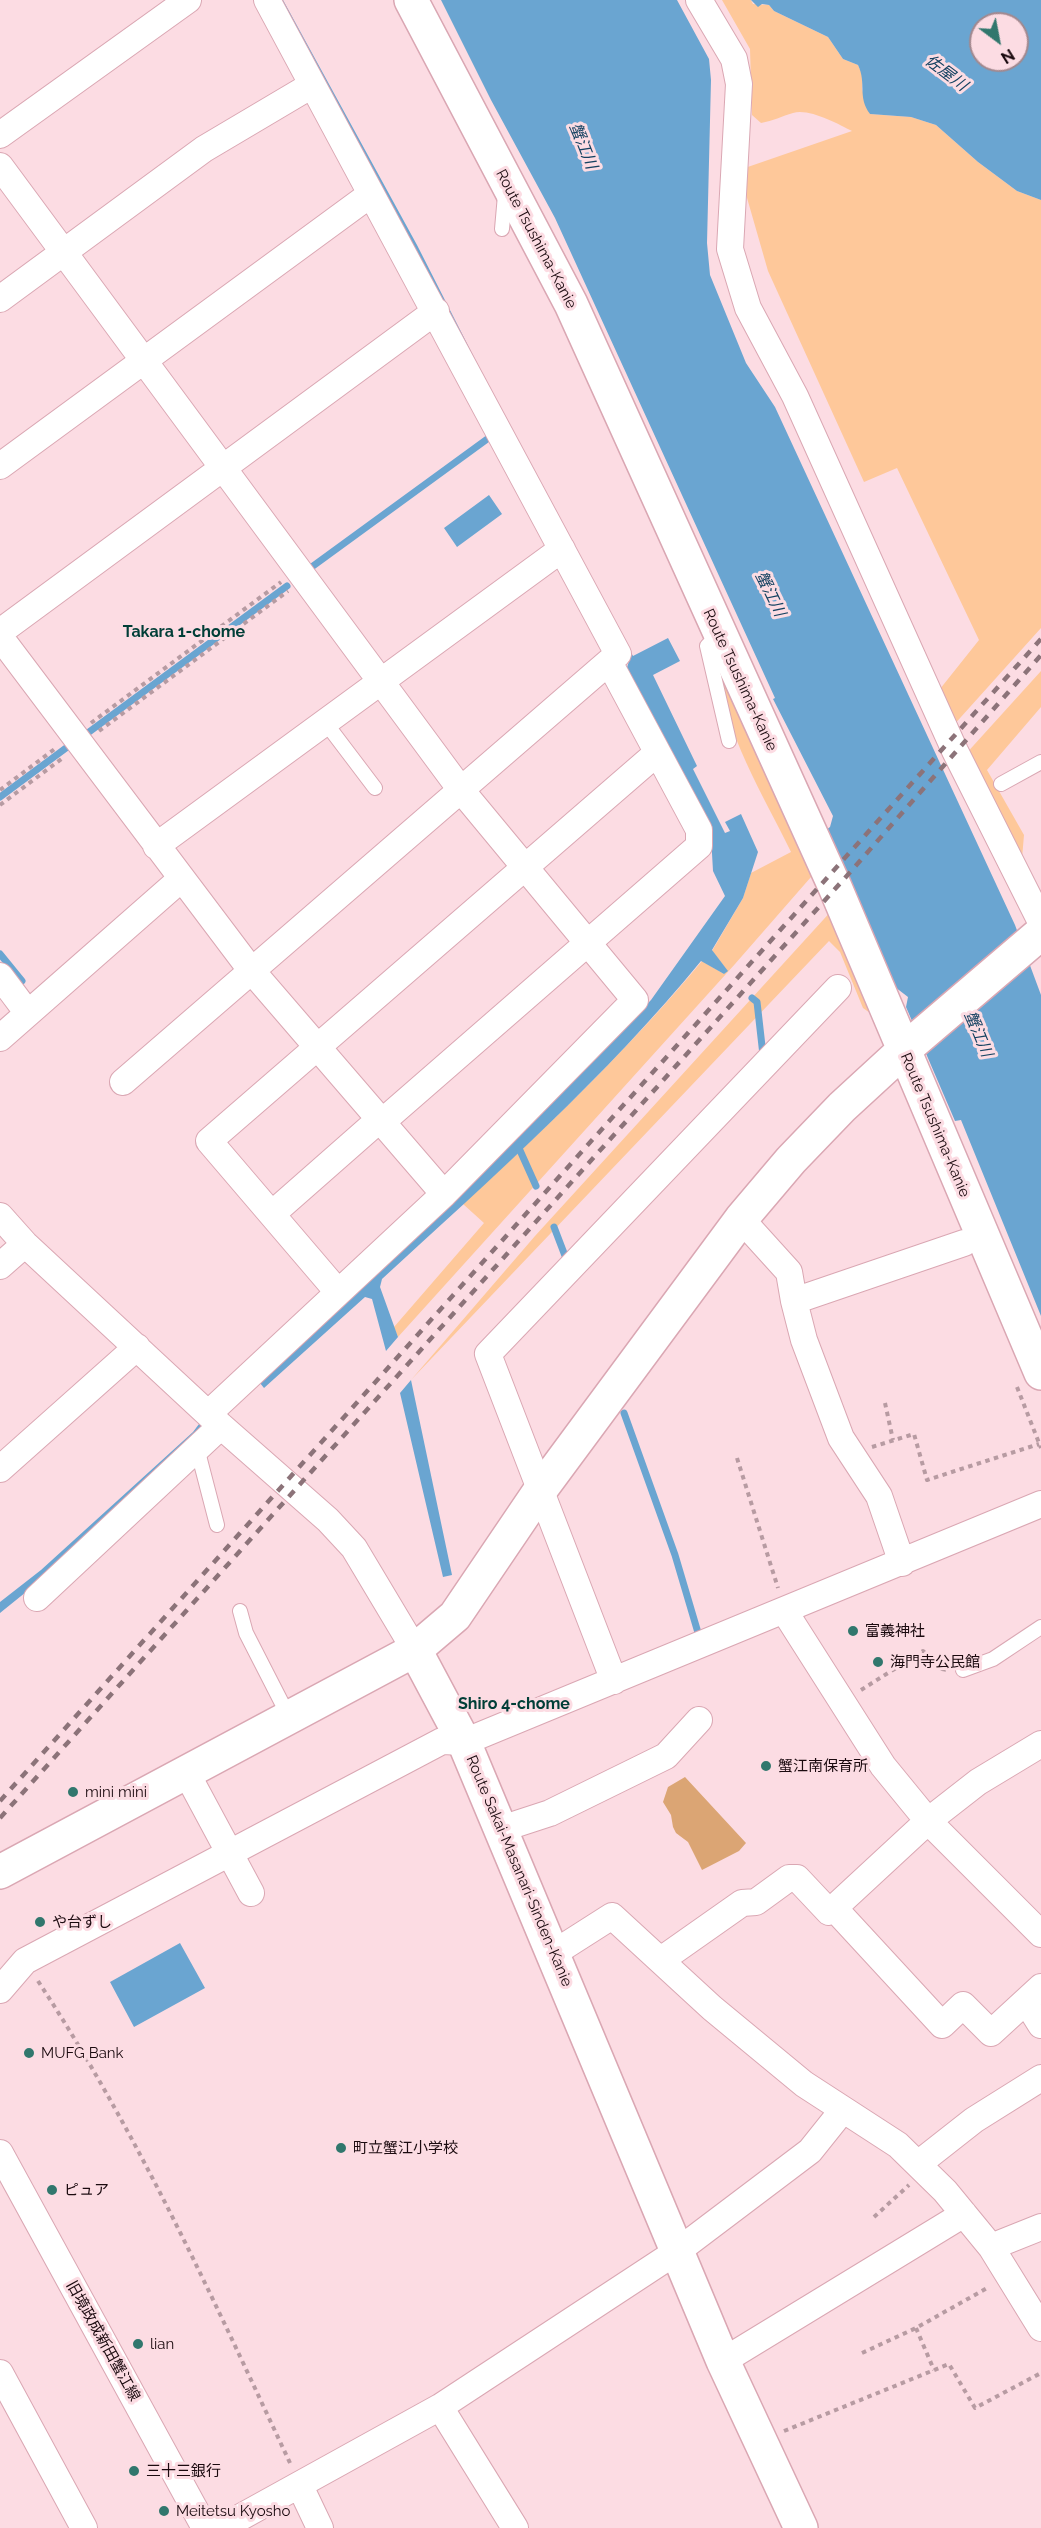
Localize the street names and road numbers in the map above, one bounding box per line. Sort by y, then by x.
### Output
street label: Route Tsushima-Kanie [492,166,580,312]
street label: Route Tsushima-Kanie [699,606,781,754]
street label: Route Tsushima-Kanie [896,1050,974,1200]
street label: Route Sakai-Masanari-Sinden-Kanie [462,1753,576,1989]
street label: 旧境政成新田蟹江線 [62,2278,144,2404]

